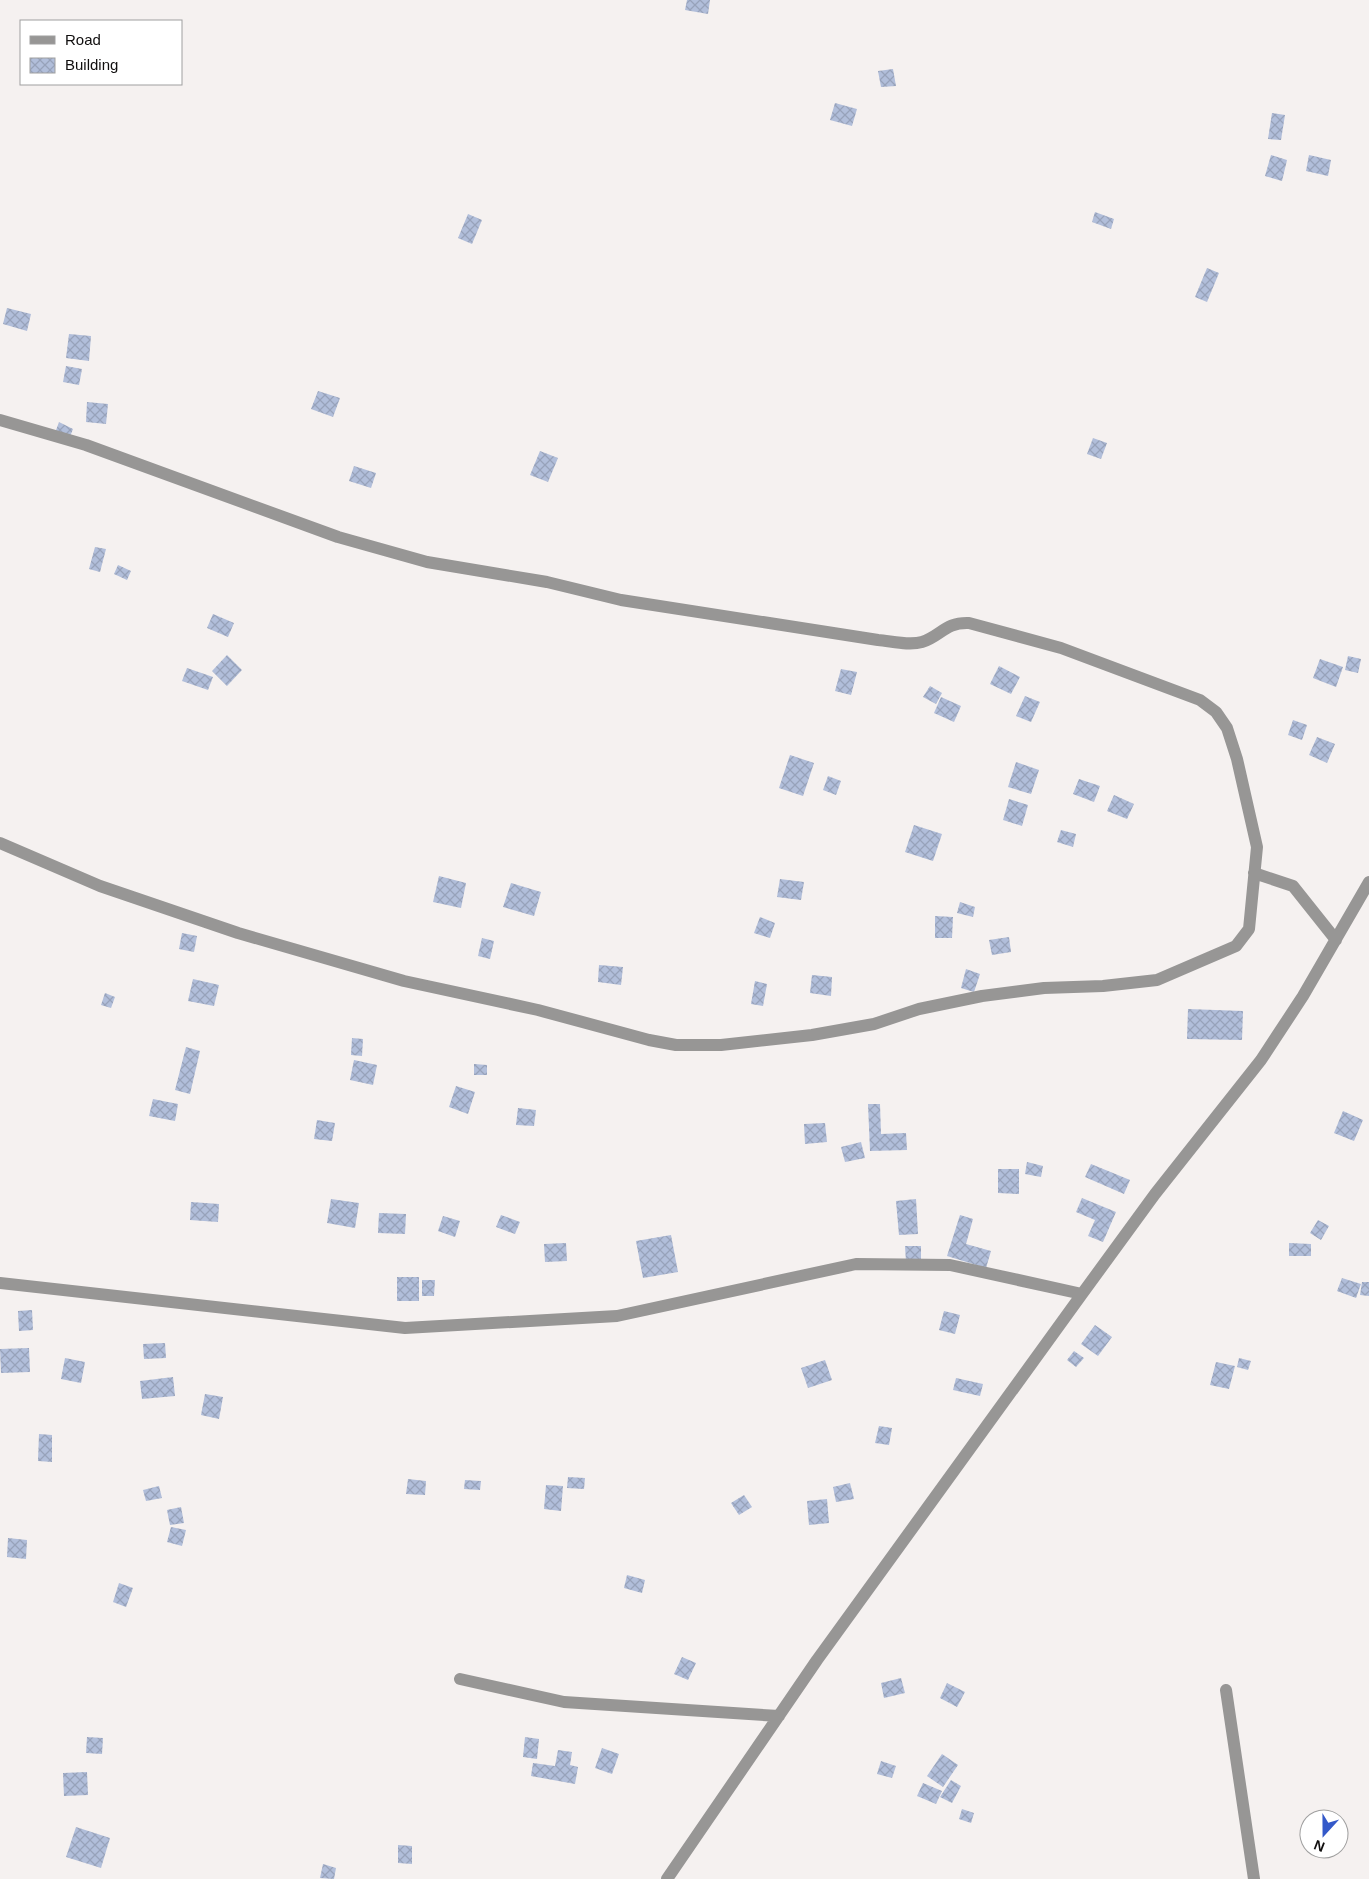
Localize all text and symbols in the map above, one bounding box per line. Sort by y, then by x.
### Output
legend [20,20,182,85]
text: Road [65,31,101,48]
text: Building [65,56,118,73]
north arrow [1299,1809,1349,1859]
text: N [1312,1837,1327,1855]

